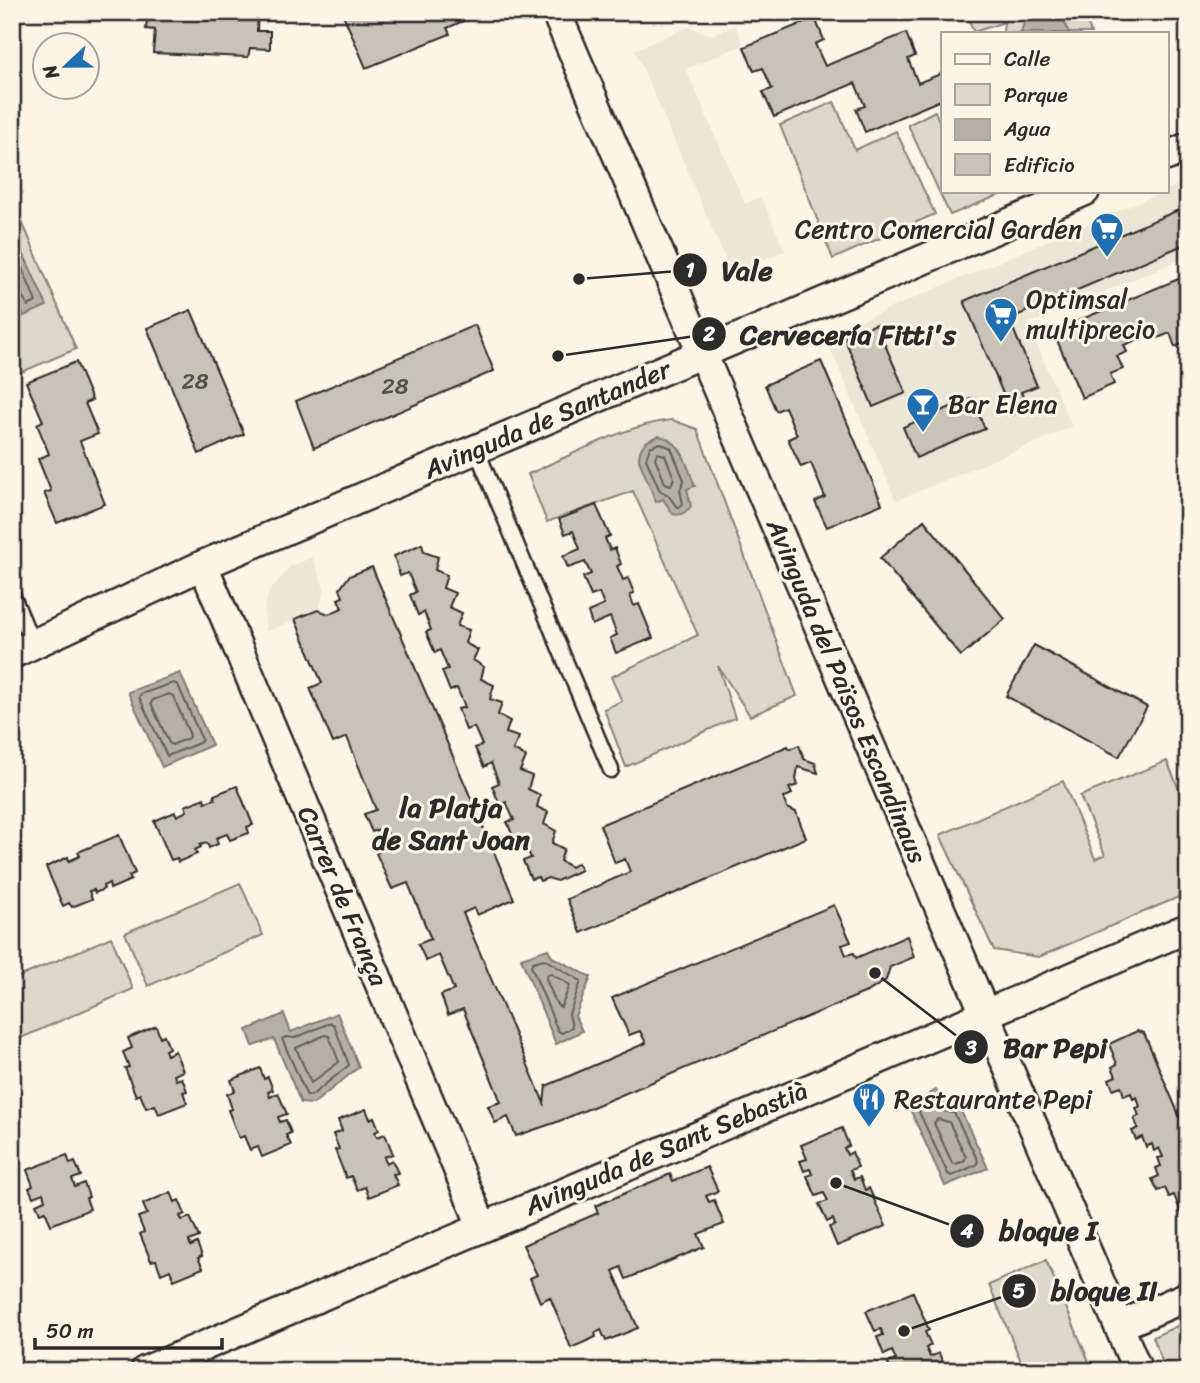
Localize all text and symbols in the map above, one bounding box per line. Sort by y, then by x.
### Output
north arrow [32,32,102,102]
legend [941,32,1168,192]
text: Calle [1004,40,1051,78]
text: N [33,59,69,85]
text: Parque [1004,76,1068,114]
text: Agua [1003,110,1051,148]
text: Edificio [1004,146,1075,184]
place label: Centro Comercial Garden [795,206,1082,252]
supermarket icon: Centro Comercial Garden [1088,210,1126,259]
callout: Vale [673,245,787,294]
text: Vale [721,246,773,295]
text: 1 [685,251,695,289]
place label: Optimsal multiprecio [1026,276,1155,352]
supermarket icon: Optimsal multiprecio [982,295,1020,344]
callout: Cervecería Fitti's [691,310,970,359]
text: Cervecería Fitti's [739,310,957,359]
text: 2 [702,315,715,353]
street label: Avinguda de Santander [415,346,679,492]
house number: 28 [181,361,209,402]
house number: 28 [381,366,409,407]
place label: Bar Elena [948,381,1057,427]
bar icon: Bar Elena [904,385,942,434]
street label: Avinguda del Països Escandinaus [753,510,941,871]
district label: la Platja de Sant Joan [372,783,531,864]
street label: Carrer de França [284,798,402,994]
callout: Bar Pepi [954,1023,1121,1072]
text: Bar Pepi [1003,1023,1108,1072]
text: 3 [964,1029,977,1067]
street label: Avinguda de Sant Sebastià [516,1067,815,1229]
place label: Restaurante Pepi [894,1076,1093,1122]
restaurant icon: Restaurante Pepi [850,1080,888,1129]
callout: bloque I [950,1206,1111,1255]
text: bloque I [998,1206,1099,1255]
text: 4 [959,1212,974,1250]
callout: bloque II [1001,1266,1171,1315]
text: bloque II [1050,1266,1158,1315]
text: 5 [1013,1272,1026,1310]
scale bar [35,1306,222,1350]
text: 50 m [46,1312,94,1350]

